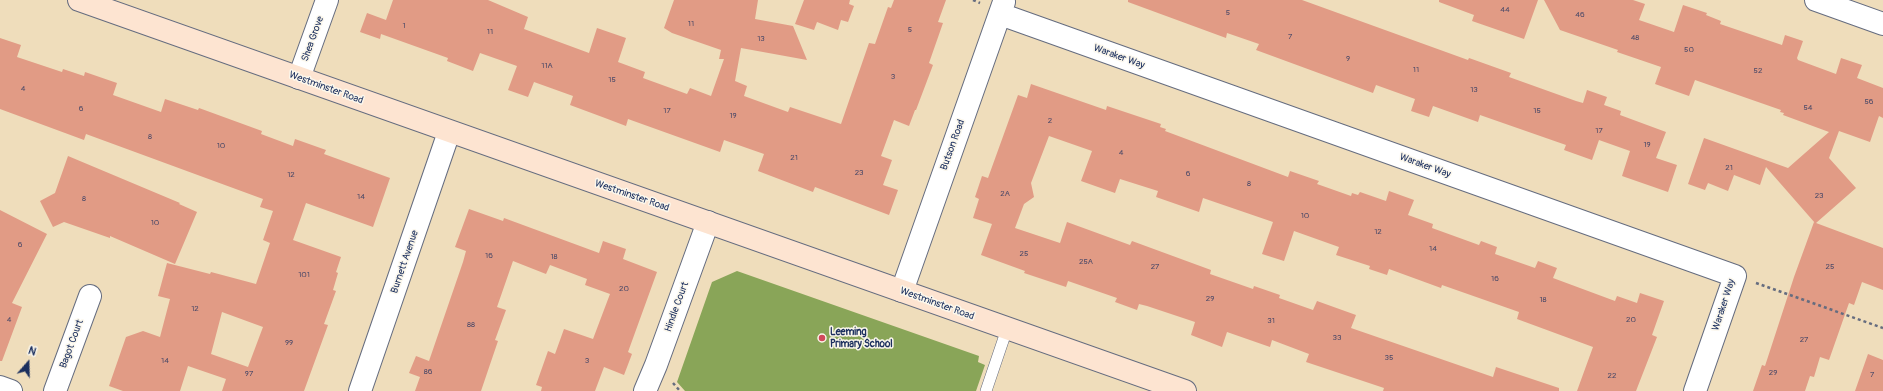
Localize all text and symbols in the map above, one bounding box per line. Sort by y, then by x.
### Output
house number: 44 [1500,5,1510,15]
house number: 5 [1226,8,1230,18]
house number: 46 [1575,10,1585,20]
street label: Shea Grove [299,15,327,63]
house number: 11 [688,19,694,29]
house number: 1 [402,21,406,31]
house number: 5 [908,25,912,35]
house number: 11 [487,27,493,37]
house number: 7 [1288,32,1292,42]
house number: 48 [1631,33,1639,43]
house number: 13 [757,34,765,44]
street label: Waraker Way [1092,42,1146,72]
house number: 50 [1684,45,1694,55]
house number: 9 [1346,54,1350,64]
house number: 11A [541,61,553,71]
house number: 11 [1413,65,1419,75]
house number: 52 [1754,66,1762,76]
street label: Westminster Road [287,69,365,107]
house number: 3 [891,72,895,82]
house number: 15 [608,75,616,85]
house number: 4 [21,84,25,94]
house number: 13 [1470,85,1478,95]
house number: 56 [1865,97,1873,107]
house number: 54 [1804,103,1812,113]
house number: 6 [79,104,83,114]
house number: 17 [663,106,671,116]
house number: 15 [1533,106,1541,116]
house number: 19 [729,111,737,121]
house number: 2 [1048,116,1052,126]
street label: Butson Road [938,118,968,172]
house number: 17 [1595,126,1603,136]
house number: 8 [148,132,152,142]
house number: 19 [1643,140,1651,150]
house number: 10 [217,141,225,151]
house number: 4 [1119,148,1123,158]
street label: Waraker Way [1398,151,1452,181]
house number: 21 [790,153,798,163]
house number: 21 [1725,163,1733,173]
house number: 23 [855,168,863,178]
house number: 6 [1186,169,1190,179]
house number: 12 [287,170,295,180]
street label: Westminster Road [593,178,671,214]
house number: 8 [1247,179,1251,189]
house number: 2A [1000,189,1010,199]
house number: 23 [1815,191,1823,201]
house number: 14 [357,192,365,202]
house number: 8 [82,194,86,204]
house number: 10 [1301,211,1309,221]
house number: 10 [151,218,159,228]
house number: 12 [1374,227,1382,237]
street label: Burnett Avenue [389,229,421,295]
house number: 6 [18,240,22,250]
house number: 14 [1429,244,1437,254]
house number: 25 [1020,249,1028,259]
house number: 16 [485,251,493,261]
house number: 18 [550,252,558,262]
house number: 25A [1079,257,1093,267]
house number: 27 [1151,262,1159,272]
house number: 25 [1826,262,1834,272]
house number: 101 [298,270,310,280]
house number: 16 [1491,274,1499,284]
street label: Waraker Way [1710,278,1738,332]
street label: Hindle Court [662,280,692,334]
house number: 20 [619,284,629,294]
street label: Westminster Road [898,285,976,323]
house number: 29 [1206,294,1214,304]
house number: 18 [1539,295,1547,305]
house number: 12 [191,304,199,314]
house number: 4 [7,315,11,325]
house number: 20 [1626,315,1636,325]
house number: 31 [1267,316,1275,326]
street label: Bagot Court [58,318,86,370]
house number: 88 [467,320,475,330]
place label: Leeming Primary School [830,326,893,350]
marker: Leeming Primary School [817,333,827,343]
house number: 33 [1333,333,1341,343]
house number: 27 [1800,335,1808,345]
house number: 99 [285,338,293,348]
north arrow [8,343,48,383]
text: N [27,344,38,359]
house number: 35 [1385,353,1393,363]
house number: 14 [161,356,169,366]
house number: 3 [585,356,589,366]
house number: 86 [424,367,432,377]
house number: 29 [1769,368,1777,378]
house number: 97 [245,369,253,379]
house number: 7 [1870,370,1874,380]
house number: 22 [1608,371,1616,381]

